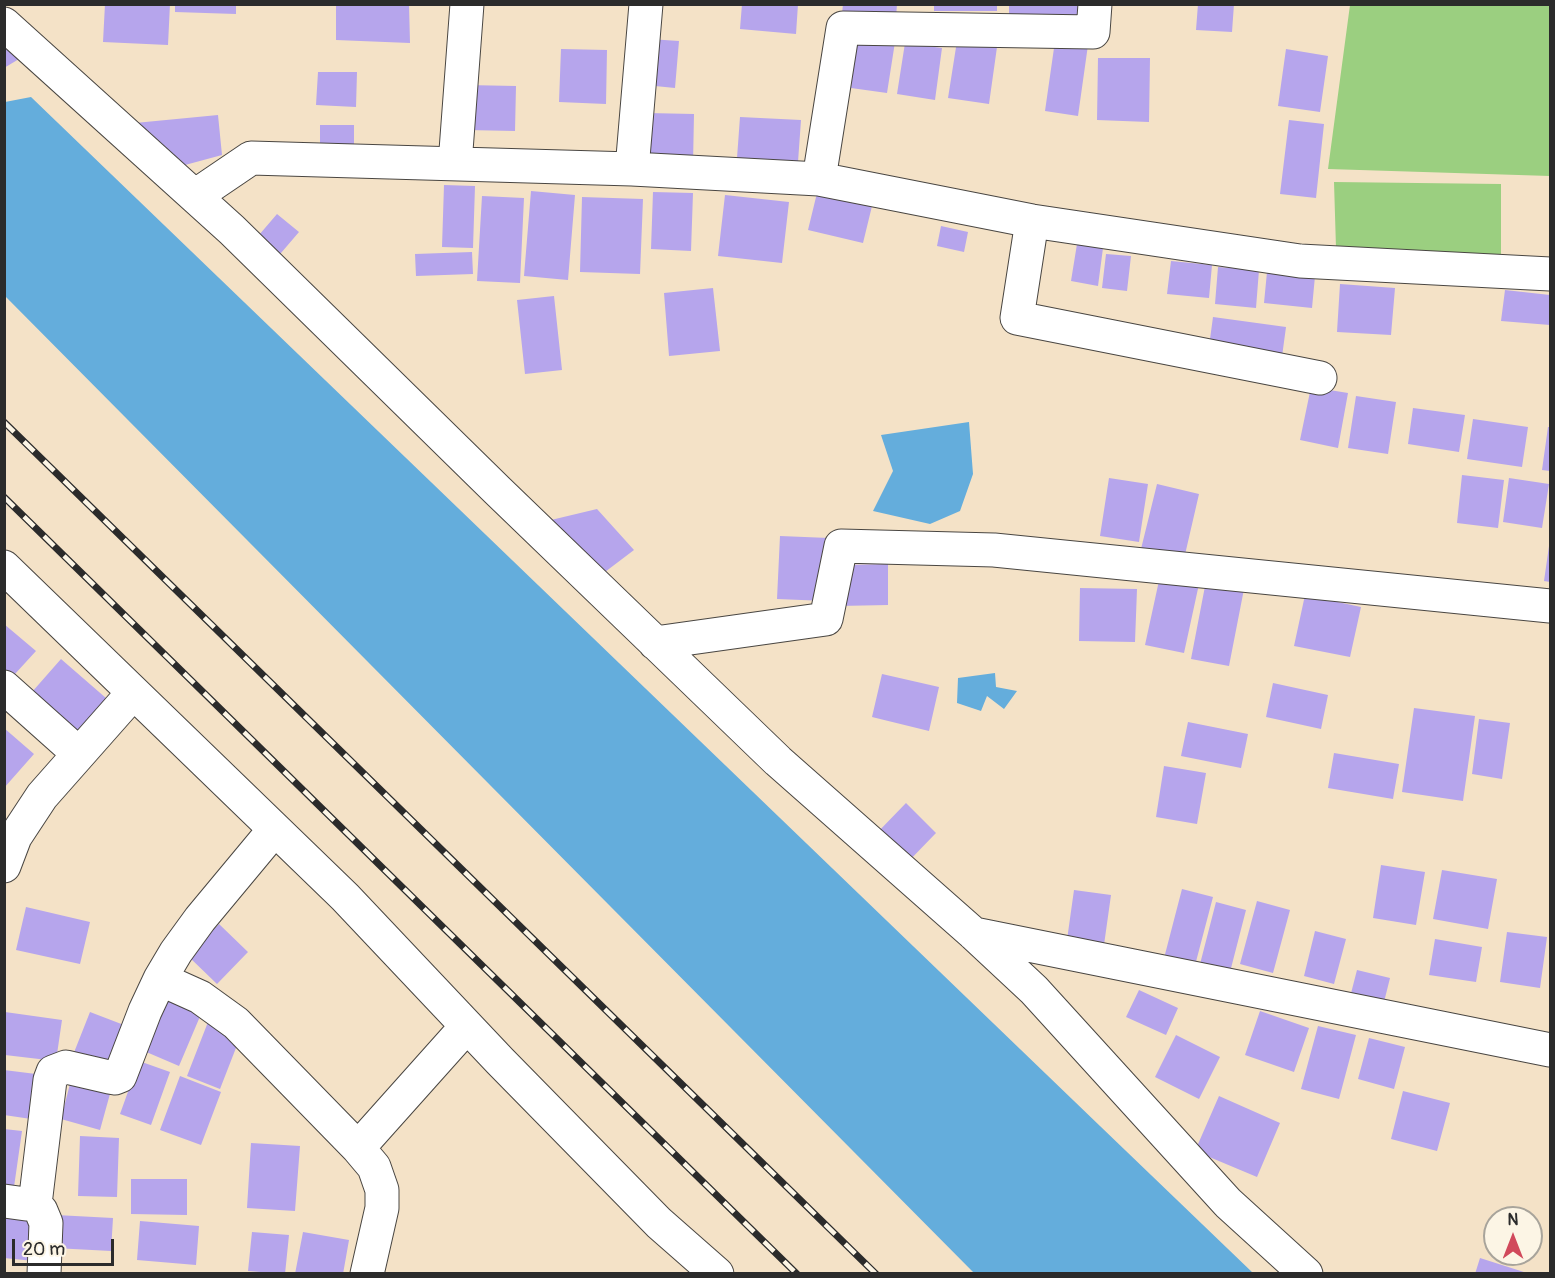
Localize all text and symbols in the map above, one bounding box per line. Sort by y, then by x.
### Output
north arrow [1483,1206,1543,1266]
text: N [1508,1210,1518,1230]
scale bar [15,1227,117,1265]
text: 20 m [23,1238,65,1261]

